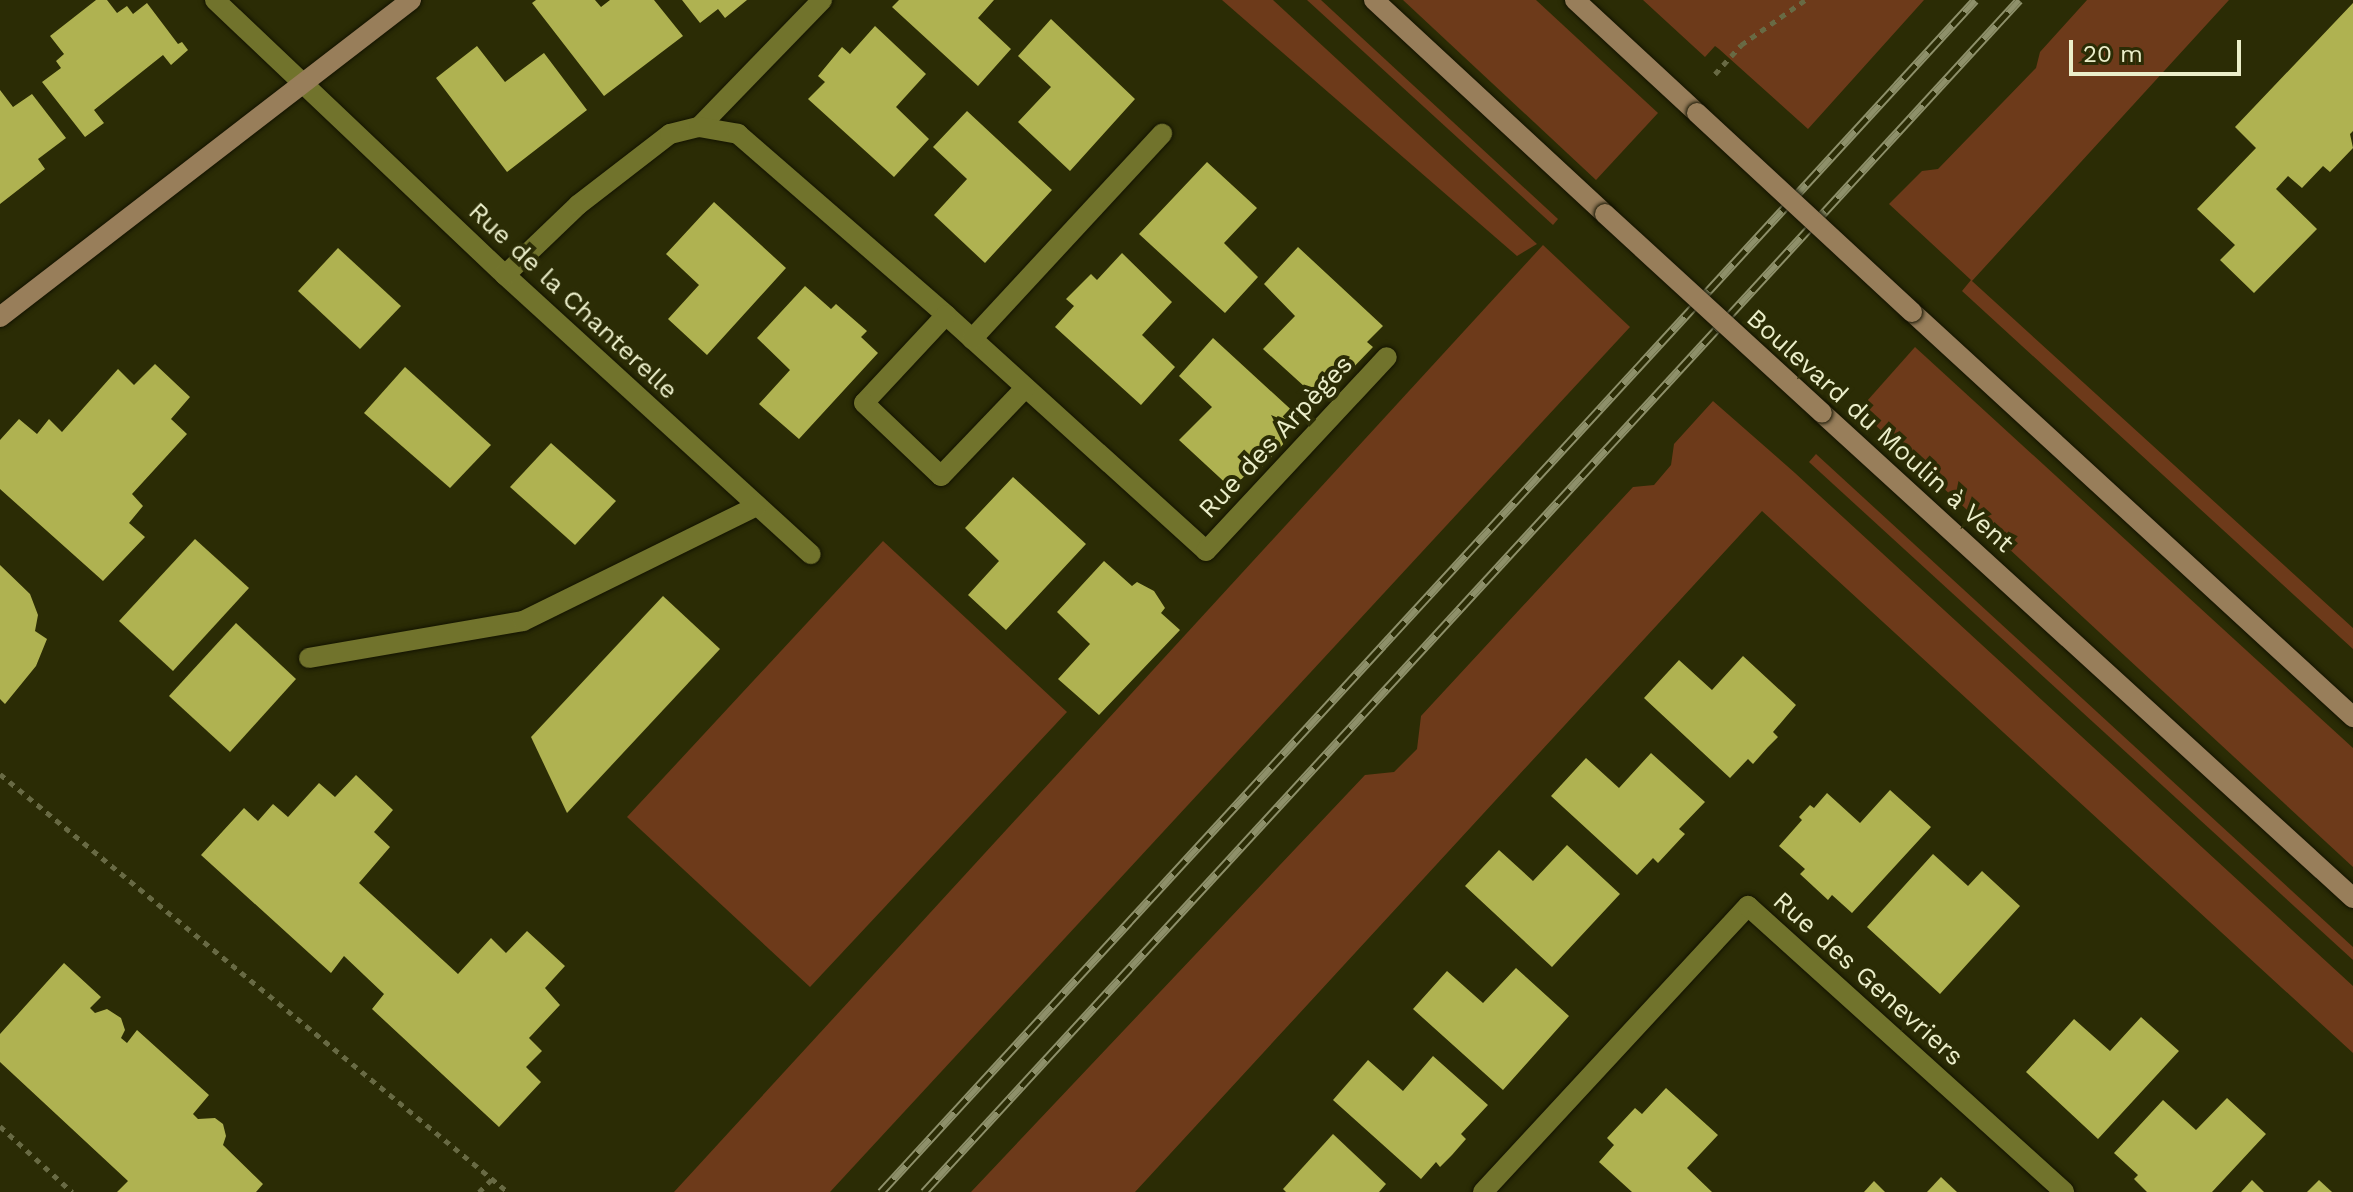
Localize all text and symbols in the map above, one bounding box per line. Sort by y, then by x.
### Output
scale bar [2073,24,2245,74]
text: 20 m [2083,40,2143,68]
street label: Rue de la Chanterelle [462,196,684,406]
street label: Boulevard du Moulin à Vent [1739,302,2021,560]
street label: Rue des Arpèges [1192,349,1360,525]
street label: Rue des Genevriers [1766,885,1970,1073]

